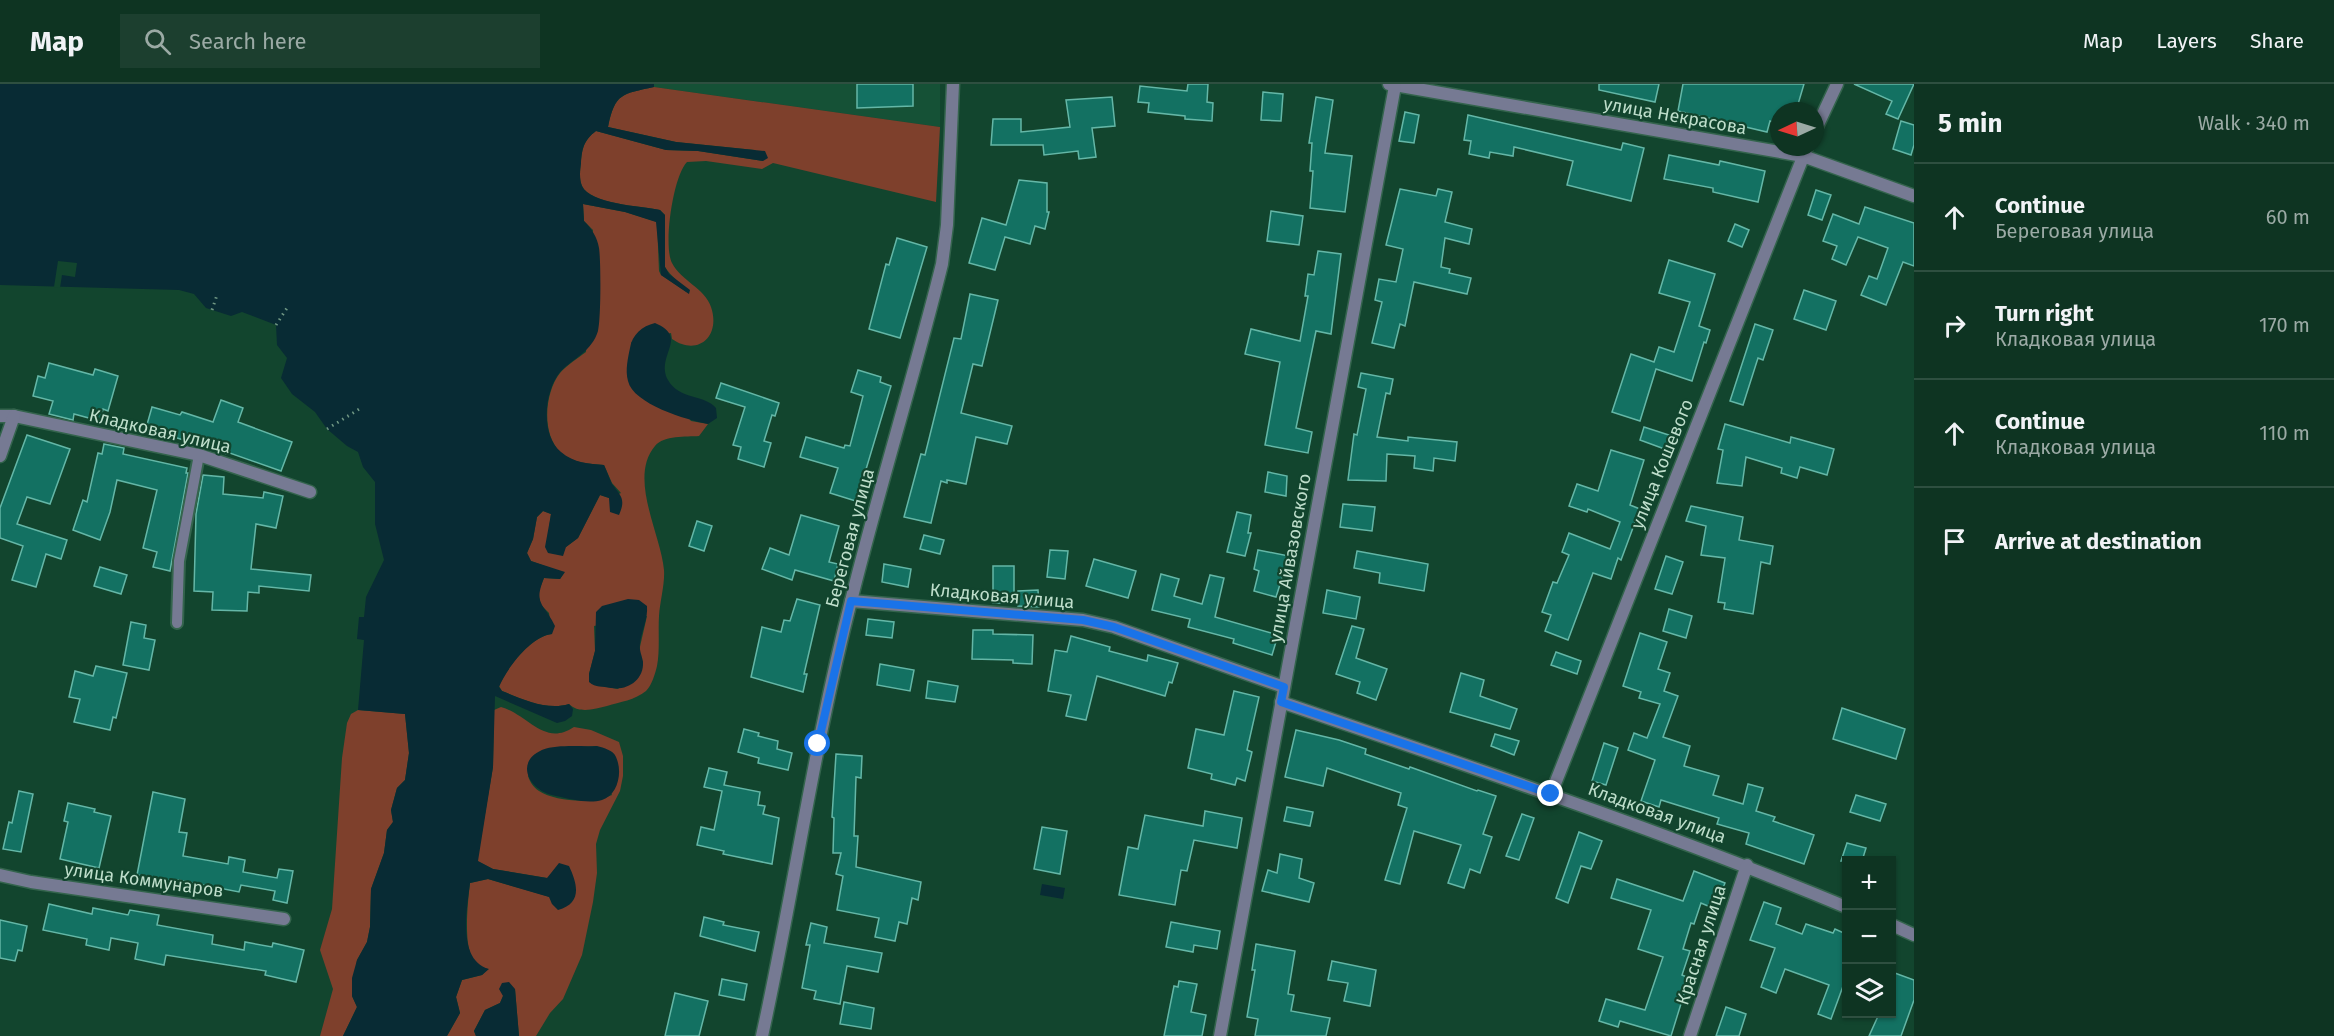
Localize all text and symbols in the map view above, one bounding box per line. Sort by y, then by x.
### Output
search box [120,14,540,68]
text: Map [30,25,84,58]
icon: search [141,25,174,58]
text: Search here [189,28,307,55]
text: Map [2083,28,2123,54]
text: Layers [2156,28,2217,54]
text: Share [2250,28,2304,54]
street label: улица Некрасова [1602,93,1748,139]
north arrow [1770,102,1824,156]
text: 5 min [1938,108,2002,139]
text: Walk · 340 m [2198,111,2310,135]
text: Continue [1995,192,2085,219]
icon: ahead [1938,201,1971,234]
text: 60 m [2266,205,2310,229]
text: Береговая улица [1995,219,2154,243]
text: Turn right [1995,300,2094,327]
icon: right [1938,309,1971,342]
text: 170 m [2259,313,2310,337]
text: Кладковая улица [1995,327,2156,351]
street label: улица Кошевого [1626,396,1698,532]
street label: Кладковая улица [87,404,233,458]
text: Continue [1995,408,2085,435]
icon: ahead [1938,417,1971,450]
text: 110 m [2259,421,2310,445]
text: Кладковая улица [1995,435,2156,459]
street label: Береговая улица [821,466,879,610]
street label: улица Айвазовского [1264,472,1316,644]
icon: arrive [1938,525,1971,558]
text: Arrive at destination [1995,528,2202,555]
street label: Кладковая улица [929,579,1075,613]
route start [804,730,830,756]
street label: Кладковая улица [1585,778,1729,848]
route end [1537,780,1563,806]
map controls [1842,856,1896,1018]
button: + [1842,856,1896,910]
street label: улица Коммунаров [63,858,225,902]
street label: Красная улица [1671,882,1731,1008]
button: − [1842,910,1896,964]
button: layers [1842,964,1896,1018]

